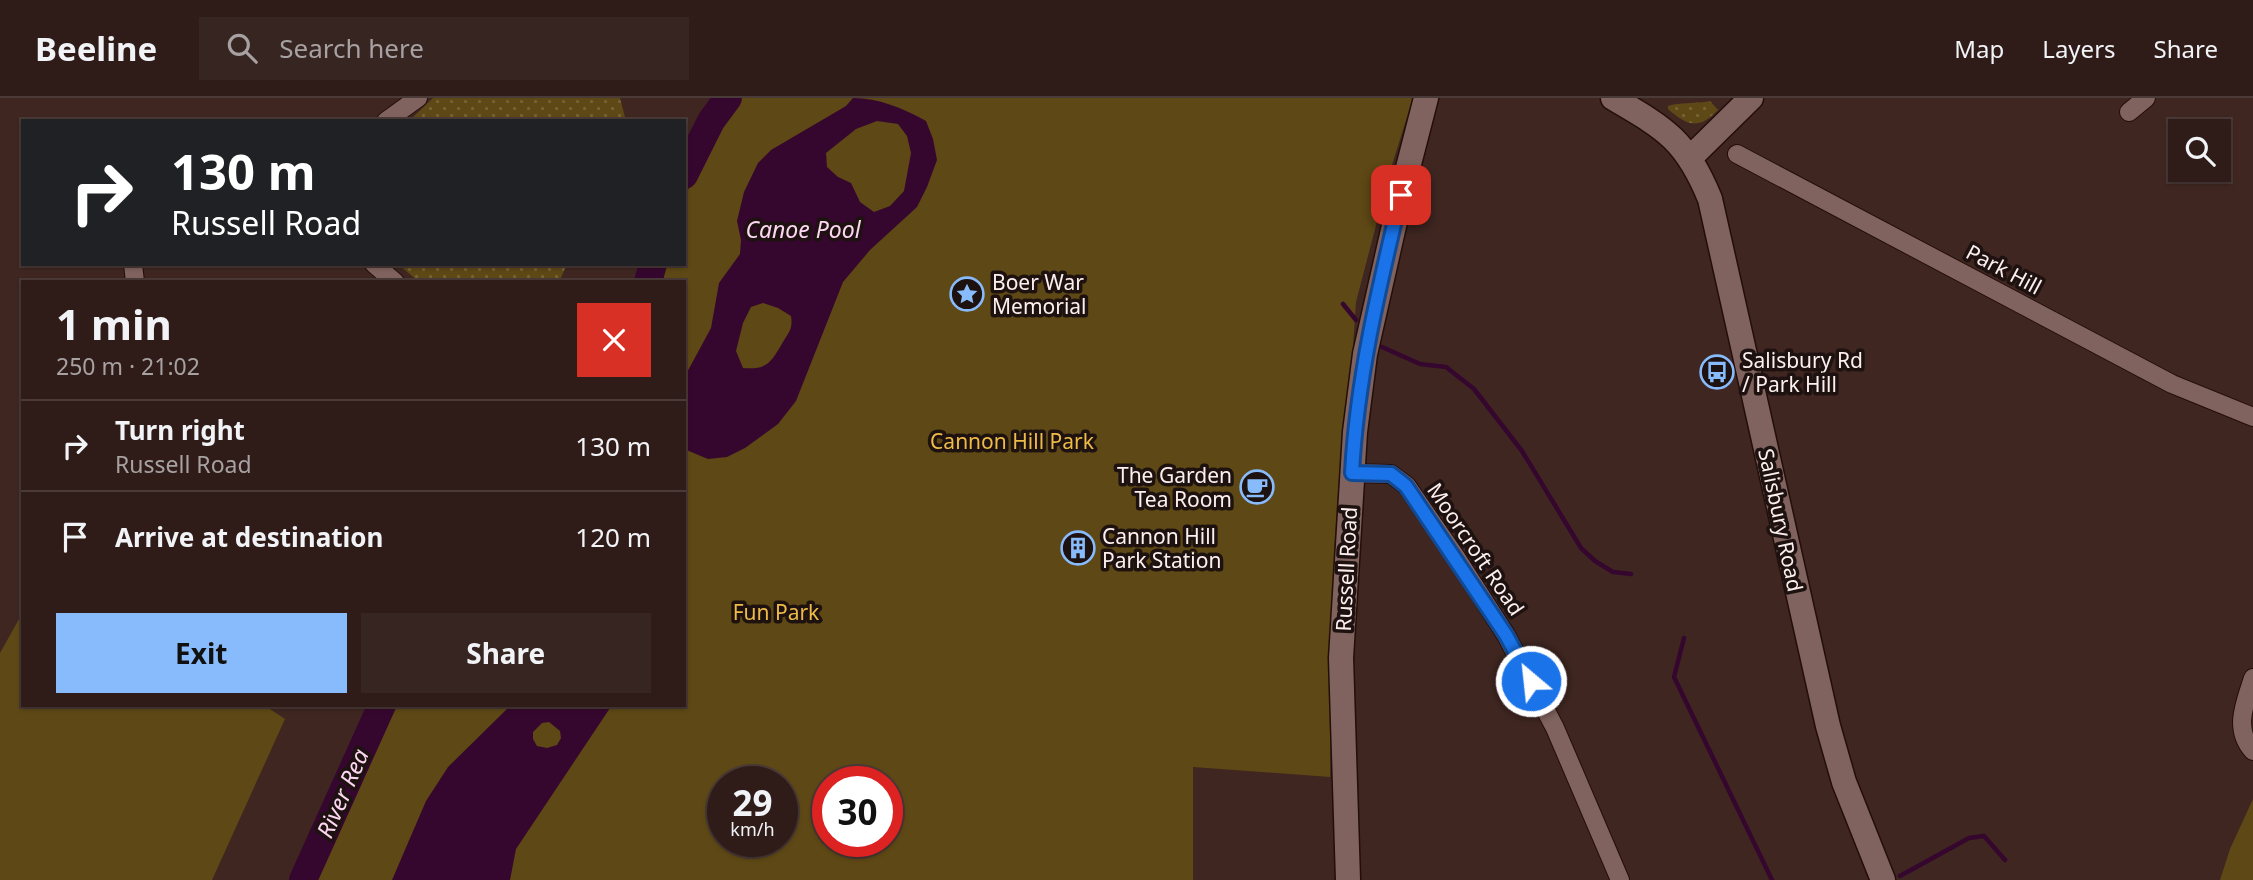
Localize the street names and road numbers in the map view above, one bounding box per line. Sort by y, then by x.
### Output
street label: Park Hill [1961,237,2047,301]
street label: Salisbury Road [1752,446,1810,594]
street label: Moorcroft Road [1421,477,1531,621]
street label: Russell Road [1329,506,1363,632]

